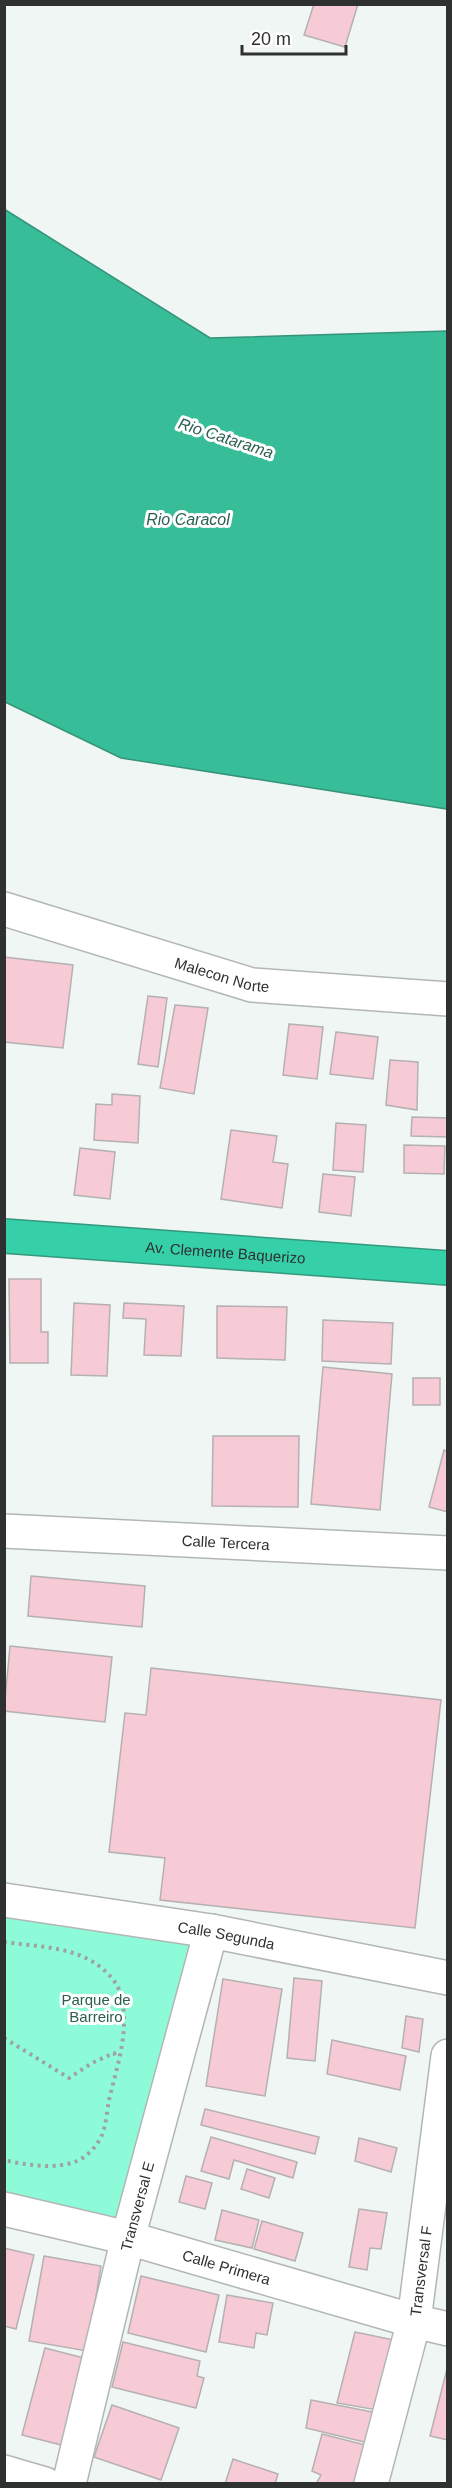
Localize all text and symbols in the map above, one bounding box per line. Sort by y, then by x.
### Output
scale bar [242,18,346,56]
text: 20 m [251,29,291,49]
water label: Rio Catarama [176,415,276,461]
water label: Rio Caracol [146,511,230,528]
street label: Malecon Norte [173,953,270,995]
street label: Av. Clemente Baquerizo [145,1238,306,1266]
street label: Calle Tercera [181,1531,271,1553]
street label: Calle Segunda [177,1918,277,1952]
park label: Parque de Barreiro [61,1991,131,2025]
street label: Transversal E [117,2159,157,2253]
street label: Transversal F [406,2225,435,2317]
street label: Calle Primera [181,2246,273,2288]

